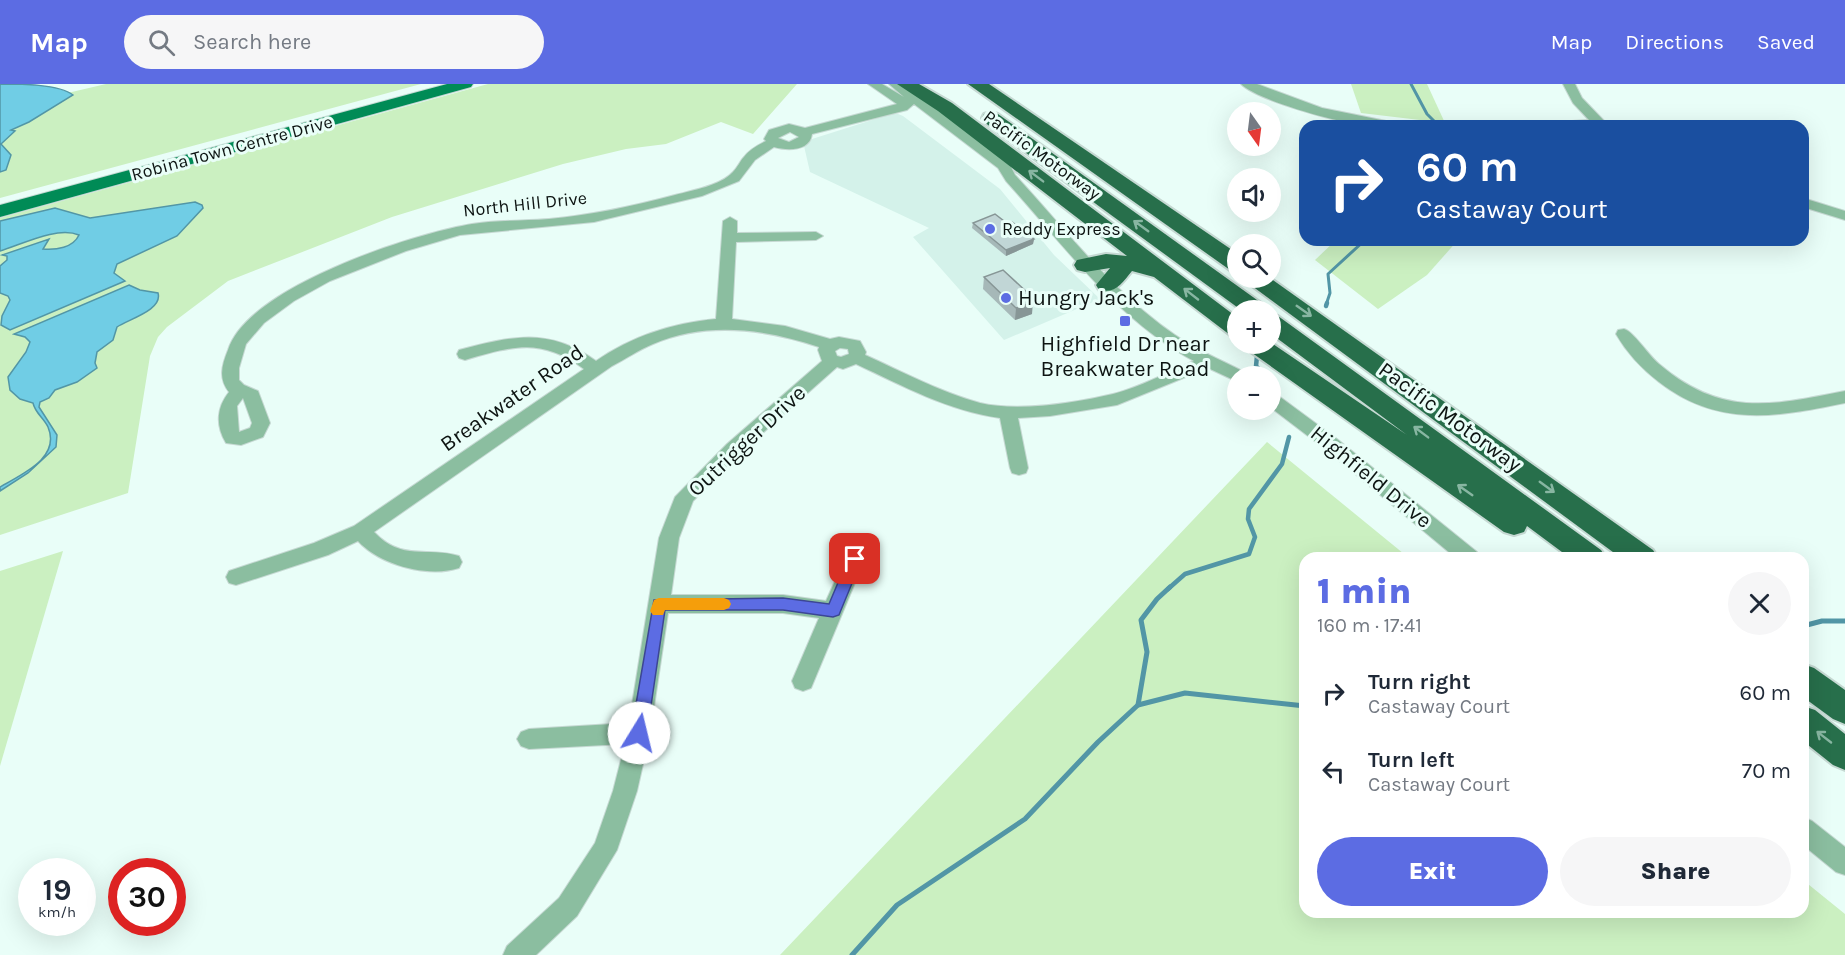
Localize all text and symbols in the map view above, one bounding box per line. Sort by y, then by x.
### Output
search box [124,15,544,69]
text: Map [30,26,88,59]
icon: search [145,26,178,59]
text: Search here [193,29,311,55]
text: Map [1551,30,1592,54]
text: Directions [1625,30,1724,54]
text: Saved [1757,30,1815,54]
north arrow [1227,102,1281,156]
map controls [1227,102,1281,420]
street label: Pacific Motorway [979,105,1105,205]
street label: Robina Town Centre Drive [129,111,335,185]
text: 60 m [1416,142,1519,192]
icon: right [1317,144,1395,222]
button: sound [1227,168,1281,222]
one-way arrow [1029,170,1045,182]
street label: North Hill Drive [462,187,588,221]
text: Castaway Court [1416,193,1608,225]
place label: Reddy Express [1002,218,1121,240]
one-way arrow [1134,220,1150,233]
marker: Reddy Express [983,222,997,236]
button: search [1227,234,1281,288]
place label: Hungry Jack's [1018,285,1154,311]
one-way arrow [1183,288,1199,301]
marker: Hungry Jack's [999,291,1013,305]
button: + [1227,300,1281,354]
one-way arrow [1295,305,1311,317]
marker: Highfield Dr near Breakwater Road [1118,314,1132,328]
place label: Highfield Dr near Breakwater Road [1040,331,1210,382]
street label: Breakwater Road [435,339,589,457]
street label: Pacific Motorway [1374,356,1526,478]
button: − [1227,366,1281,420]
street label: Outrigger Drive [683,380,811,502]
street label: Highfield Drive [1305,420,1437,534]
one-way arrow [1413,426,1429,438]
one-way arrow [1538,481,1554,493]
one-way arrow [1457,484,1474,496]
pin [829,533,880,584]
icon: arrive [838,542,871,575]
text: 1 min [1317,570,1411,612]
button: close [1728,572,1791,635]
text: 160 m · 17:41 [1317,614,1422,637]
text: Turn right [1368,669,1471,695]
icon: right [1317,677,1350,710]
text: 60 m [1740,680,1791,706]
text: Castaway Court [1368,695,1510,718]
position arrow [607,701,671,765]
one-way arrow [1816,731,1832,744]
text: Turn left [1368,747,1455,773]
icon: left [1317,755,1350,788]
text: 70 m [1742,758,1791,784]
text: Castaway Court [1368,773,1510,796]
button: Exit [1317,837,1548,906]
button: Share [1560,837,1791,906]
speed limit sign: 30 [108,858,186,936]
text: 19 [42,872,71,908]
text: km/h [38,903,76,921]

